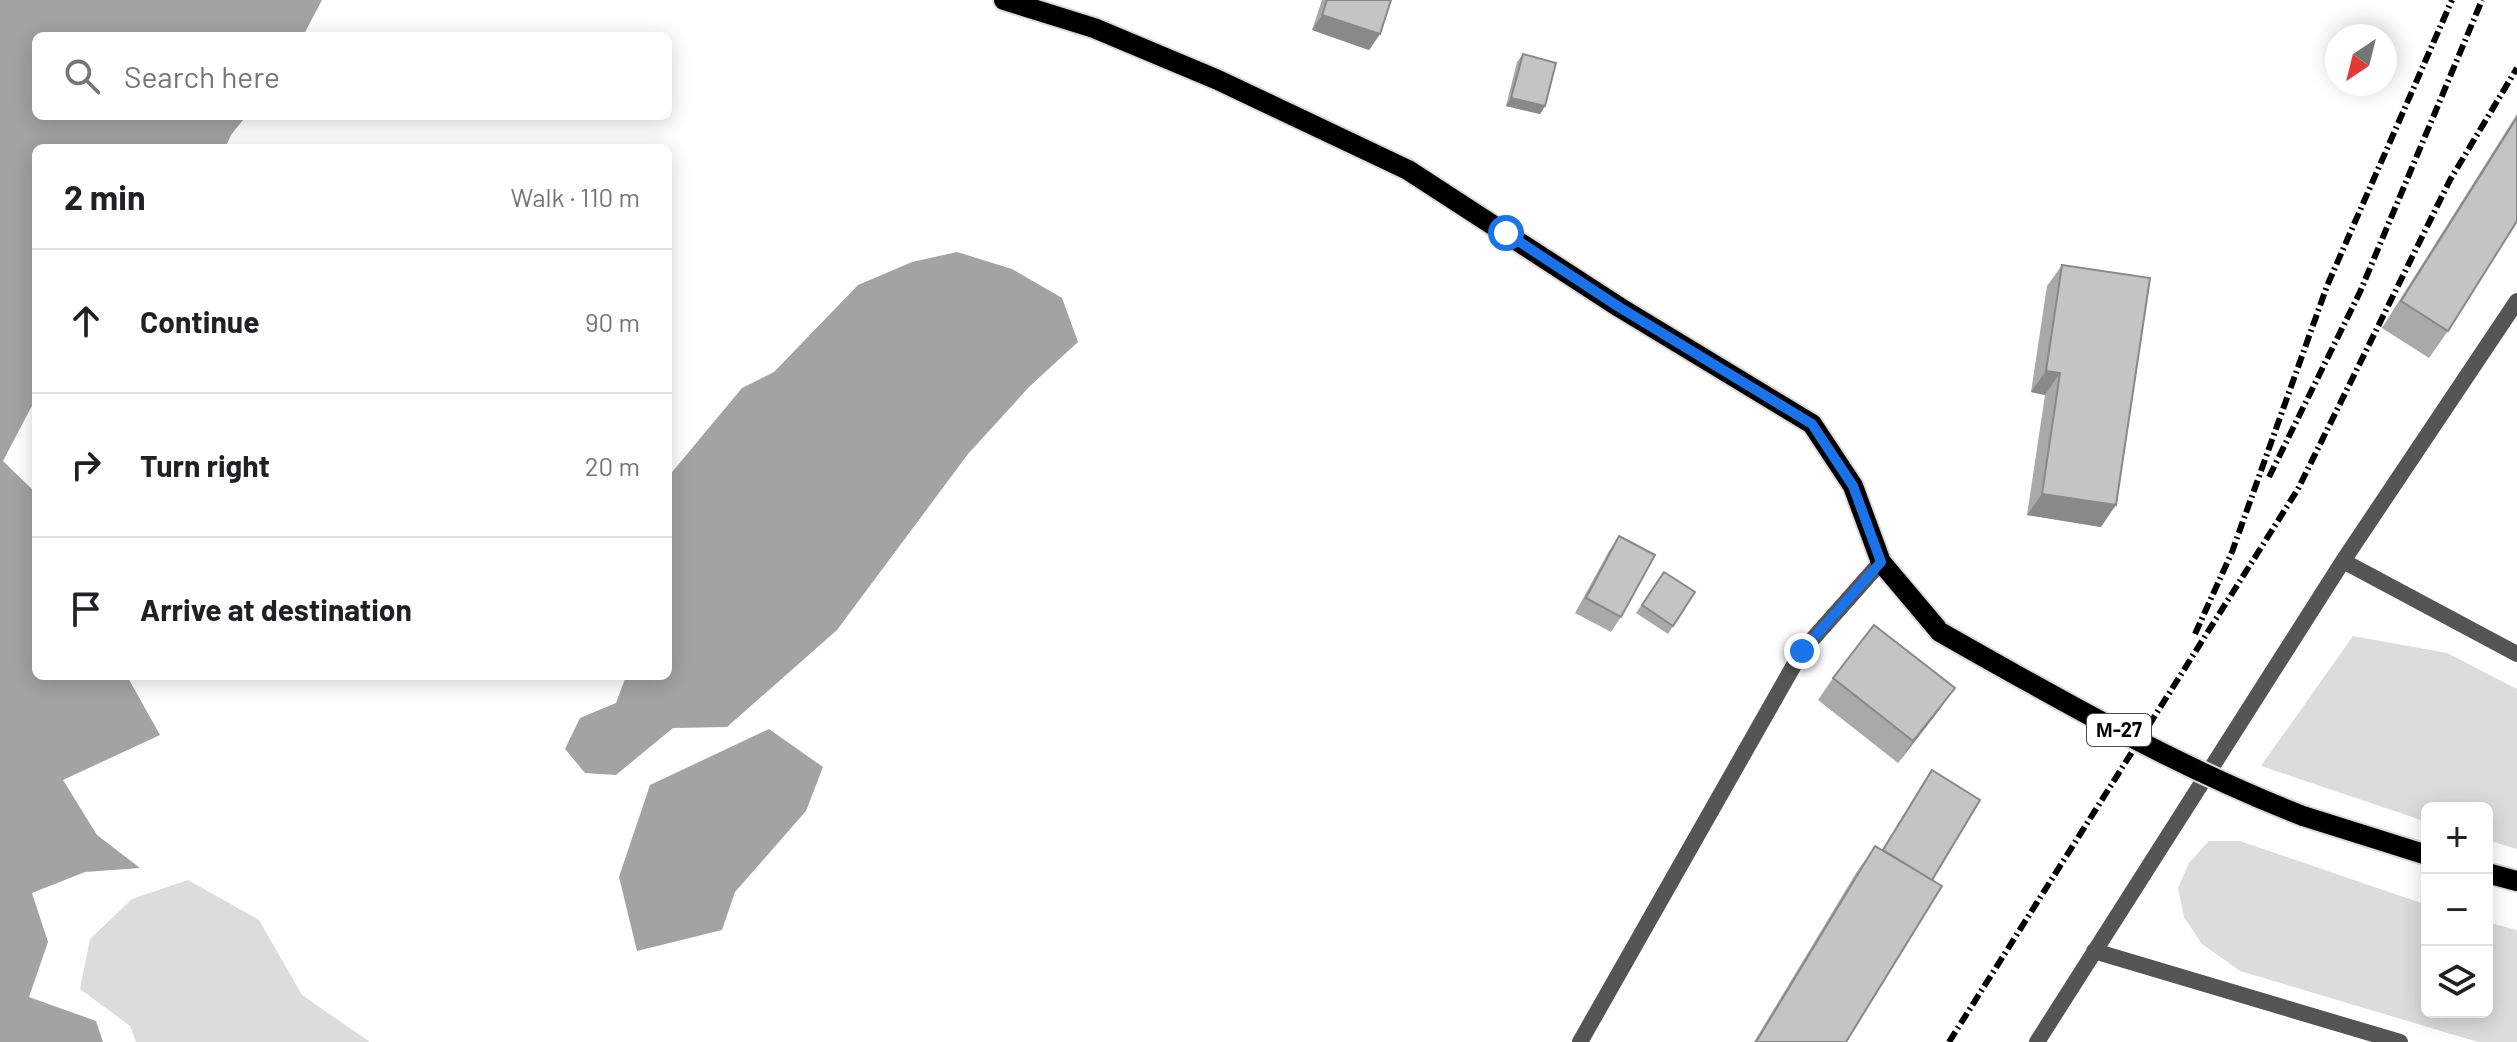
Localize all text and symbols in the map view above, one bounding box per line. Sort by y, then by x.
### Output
north arrow [2325,24,2397,96]
search box [32,32,672,120]
icon: search [60,54,104,98]
text: Search here [124,58,280,94]
text: 2 min [64,176,146,217]
text: Walk · 110 m [511,181,640,212]
route start [1488,215,1524,251]
icon: ahead [64,299,108,343]
text: Continue [140,303,260,339]
text: 90 m [585,306,640,337]
icon: right [64,443,108,487]
text: Turn right [140,447,270,483]
text: 20 m [585,450,640,481]
icon: arrive [64,587,108,631]
text: Arrive at destination [140,591,412,627]
route end [1784,633,1820,669]
road number: М-27 [2087,714,2151,746]
map controls [2421,802,2493,1018]
button: + [2421,802,2493,874]
button: − [2421,874,2493,946]
button: layers [2421,946,2493,1018]

